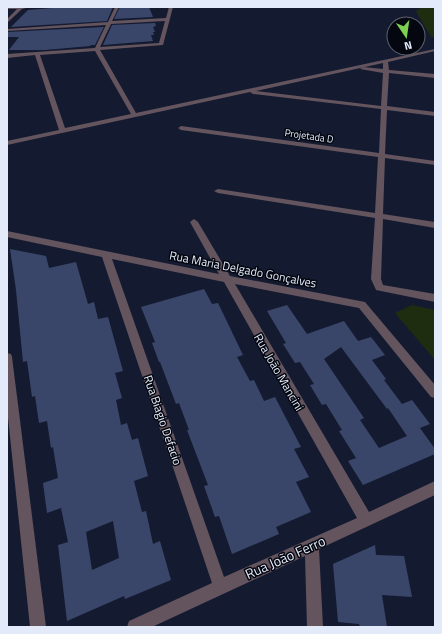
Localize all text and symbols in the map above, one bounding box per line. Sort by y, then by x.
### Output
north arrow [386,16,426,56]
text: N [403,37,414,54]
street label: Projetada D [284,125,334,147]
street label: Rua Maria Delgado Gonçalves [168,245,319,293]
street label: Rua João Mancini [249,330,309,414]
street label: Rua Biagio Defacio [139,372,187,468]
street label: Rua João Ferro [241,530,329,584]

